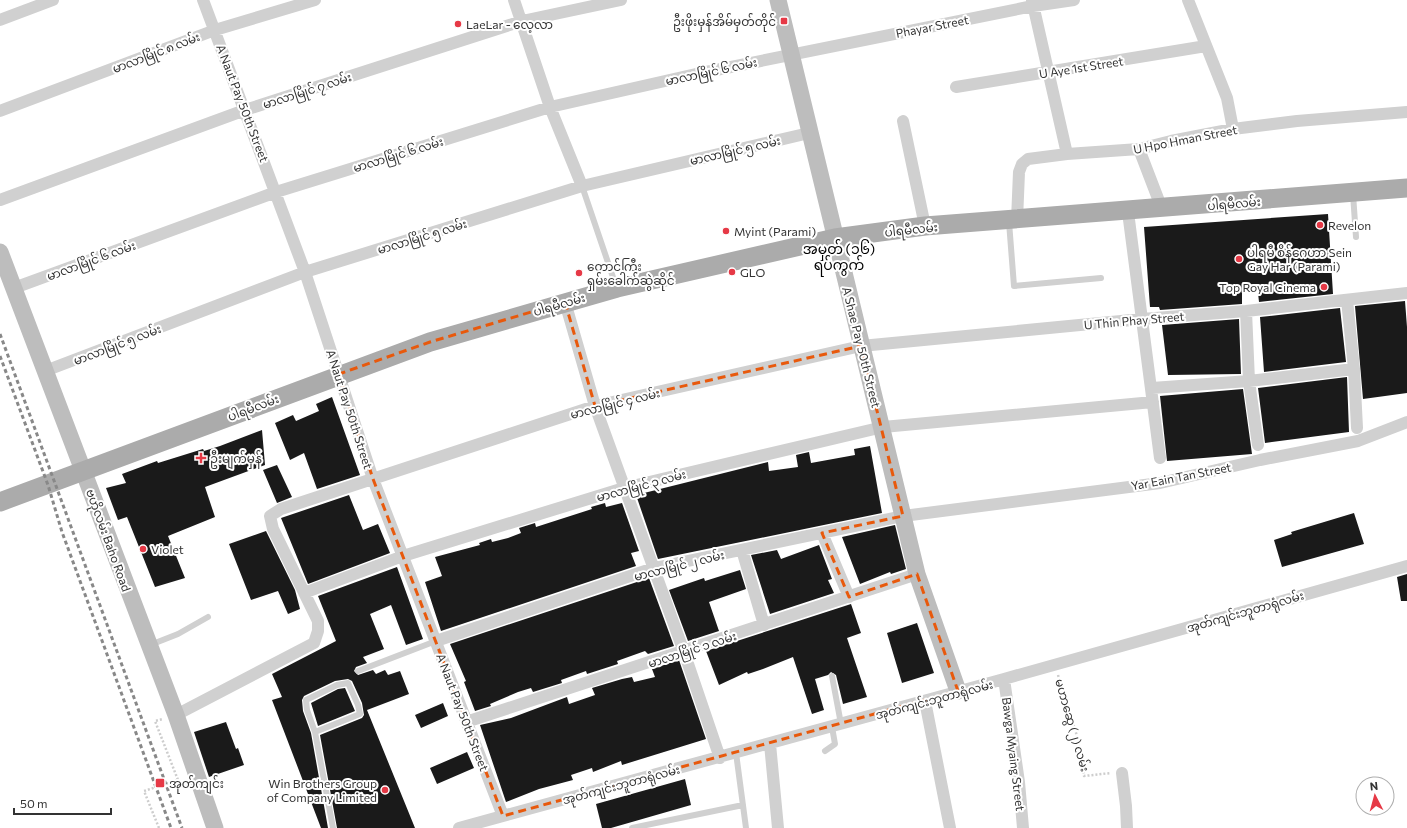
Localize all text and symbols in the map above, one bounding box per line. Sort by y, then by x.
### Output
street label: Phayar Street [894,12,970,40]
place label: ဦးဖိုးမှန်အိမ်မှတ်တိုင် [673,13,776,32]
marker: ဦးဖိုးမှန်အိမ်မှတ်တိုင် [779,16,789,26]
place label: LaeLar - လေ့လာ [466,17,553,33]
marker: LaeLar - လေ့လာ [453,19,463,29]
street label: မာလာမြိုင် ၈ လမ်း [110,28,203,79]
street label: A Naut Pay 50th Street [214,42,272,164]
street label: မာလာမြိုင် ၆ လမ်း [664,53,759,91]
street label: U Aye 1st Street [1038,53,1124,81]
street label: မာလာမြိုင် ၇ လမ်း [261,68,354,115]
street label: U Hpo Hman Street [1132,122,1238,156]
street label: မာလာမြိုင် ၅ လမ်း [688,132,783,171]
street label: မာလာမြိုင် ၆ လမ်း [351,133,446,178]
street label: ပါရမီလမ်း [1207,193,1262,216]
street label: မာလာမြိုင် ၅ လမ်း [375,215,470,260]
street label: ပါရမီလမ်း [884,218,939,243]
place label: Revelon [1328,218,1371,232]
marker: Revelon [1315,220,1325,230]
place label: Myint (Parami) [734,224,816,238]
marker: Myint (Parami) [721,226,731,236]
street label: မာလာမြိုင် ၆ လမ်း [44,237,139,286]
district label: အမှတ် (၁၆) ရပ်ကွက် [803,239,875,277]
place label: ပါရမီ စိန်ဂေဟာ Sein Gay Har (Parami) [1247,244,1352,273]
marker: ပါရမီ စိန်ဂေဟာ Sein Gay Har (Parami) [1234,254,1244,264]
place label: တောင်ကြီး ရှမ်းခေါက်ဆွဲဆိုင် [587,258,675,291]
place label: GLO [740,265,765,279]
marker: GLO [727,267,737,277]
marker: တောင်ကြီး ရှမ်းခေါက်ဆွဲဆိုင် [574,268,584,278]
place label: Top Royal Cinema [1219,280,1316,294]
marker: Top Royal Cinema [1319,282,1329,292]
street label: A Shae Pay 50th Street [840,285,884,409]
street label: ပါရမီလမ်း [531,289,588,322]
street label: U Thin Phay Street [1083,309,1185,331]
street label: မာလာမြိုင် ၅ လမ်း [71,320,164,371]
street label: A Naut Pay 50th Street [324,348,376,471]
street label: မာလာမြိုင် ၄ လမ်း [568,384,662,425]
street label: ပါရမီလမ်း [225,390,282,427]
place label: ဦးမျက်မှန် [210,450,262,469]
marker: ဦးမျက်မှန် [195,452,207,464]
street label: Yar Eain Tan Street [1130,459,1232,493]
street label: မာလာမြိုင် ၃ လမ်း [594,465,688,508]
street label: ဗဟိုလမ်း Baho Road [80,486,135,595]
place label: Violet [151,542,184,556]
marker: Violet [138,544,148,554]
street label: မာလာမြိုင် ၂ လမ်း [632,546,727,587]
street label: အုတ်ကျင်းဘူတာရုံလမ်း [1185,587,1306,638]
street label: မာလာမြိုင် ၁ လမ်း [646,627,739,674]
street label: A Naut Pay 50th Street [434,651,492,773]
street label: အုတ်ကျင်းဘူတာရုံလမ်း [873,676,995,725]
street label: မဟာဆွေ (၂) လမ်း [1049,677,1094,774]
street label: Bawga Myaing Street [1000,696,1028,812]
street label: အုတ်ကျင်းဘူတာရုံလမ်း [560,761,682,810]
place label: အုတ်ကျင်း [169,775,224,794]
place label: Win Brothers Group of Company Limited [267,776,377,804]
north arrow [1355,776,1395,816]
marker: အုတ်ကျင်း [154,777,166,789]
text: N [1369,779,1379,792]
marker: Win Brothers Group of Company Limited [380,785,390,795]
scale bar [14,790,111,816]
text: 50 m [20,796,48,810]

